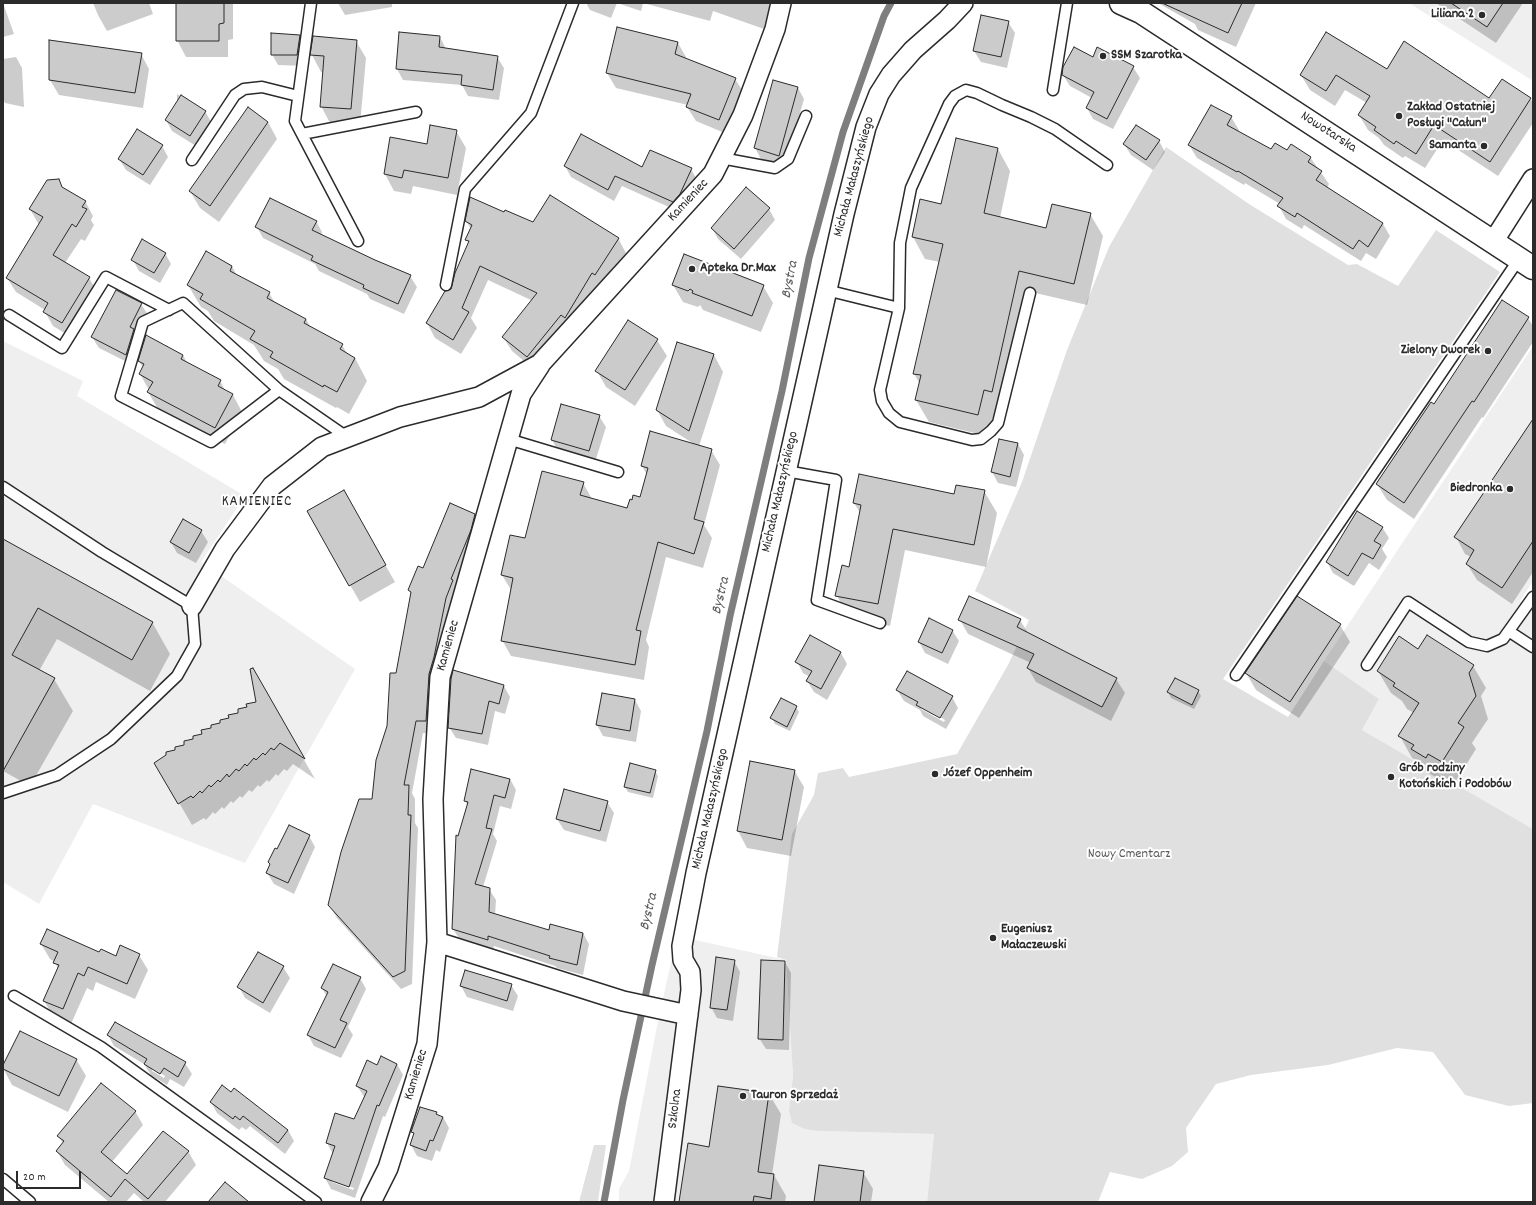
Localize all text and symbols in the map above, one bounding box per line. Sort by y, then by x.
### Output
place label: Liliana 2 [1431,7,1474,23]
marker: Liliana 2 [1477,10,1487,20]
place label: SSM Szarotka [1111,48,1182,64]
marker: SSM Szarotka [1098,51,1108,61]
place label: Zakład Ostatniej Posługi "Całun" [1407,100,1495,132]
street label: Nowotarska [1297,109,1359,157]
marker: Zakład Ostatniej Posługi "Całun" [1394,111,1404,121]
street label: Michała Małaszyńskiego [831,115,879,239]
place label: Samanta [1429,138,1476,154]
marker: Samanta [1479,141,1489,151]
street label: Kamieniec [665,176,713,226]
water label: Bystra [779,260,803,300]
place label: Apteka Dr.Max [700,261,776,277]
marker: Apteka Dr.Max [687,264,697,274]
place label: Zielony Dworek [1401,343,1480,359]
marker: Zielony Dworek [1483,346,1493,356]
street label: Michała Małaszyńskiego [759,430,803,554]
place label: Biedronka [1450,481,1502,497]
marker: Biedronka [1505,484,1515,494]
district label: KAMIENIEC [222,494,292,512]
water label: Bystra [709,576,735,616]
street label: Kamieniec [434,619,464,673]
street label: Michała Małaszyńskiego [689,747,733,871]
place label: Grób rodziny Kotońskich i Podobów [1399,761,1511,794]
place label: Józef Oppenheim [943,766,1032,782]
marker: Józef Oppenheim [930,769,940,779]
marker: Grób rodziny Kotońskich i Podobów [1386,772,1396,782]
park label: Nowy Cmentarz [1088,847,1170,863]
water label: Bystra [637,892,663,932]
place label: Eugeniusz Małaczewski [1001,922,1066,954]
marker: Eugeniusz Małaczewski [988,933,998,943]
street label: Kamieniec [401,1048,433,1102]
street label: Szkolna [665,1088,687,1130]
place label: Tauron Sprzedaż [751,1088,838,1104]
marker: Tauron Sprzedaż [738,1091,748,1101]
scale bar [18,1163,83,1189]
text: 20 m [23,1169,46,1186]

